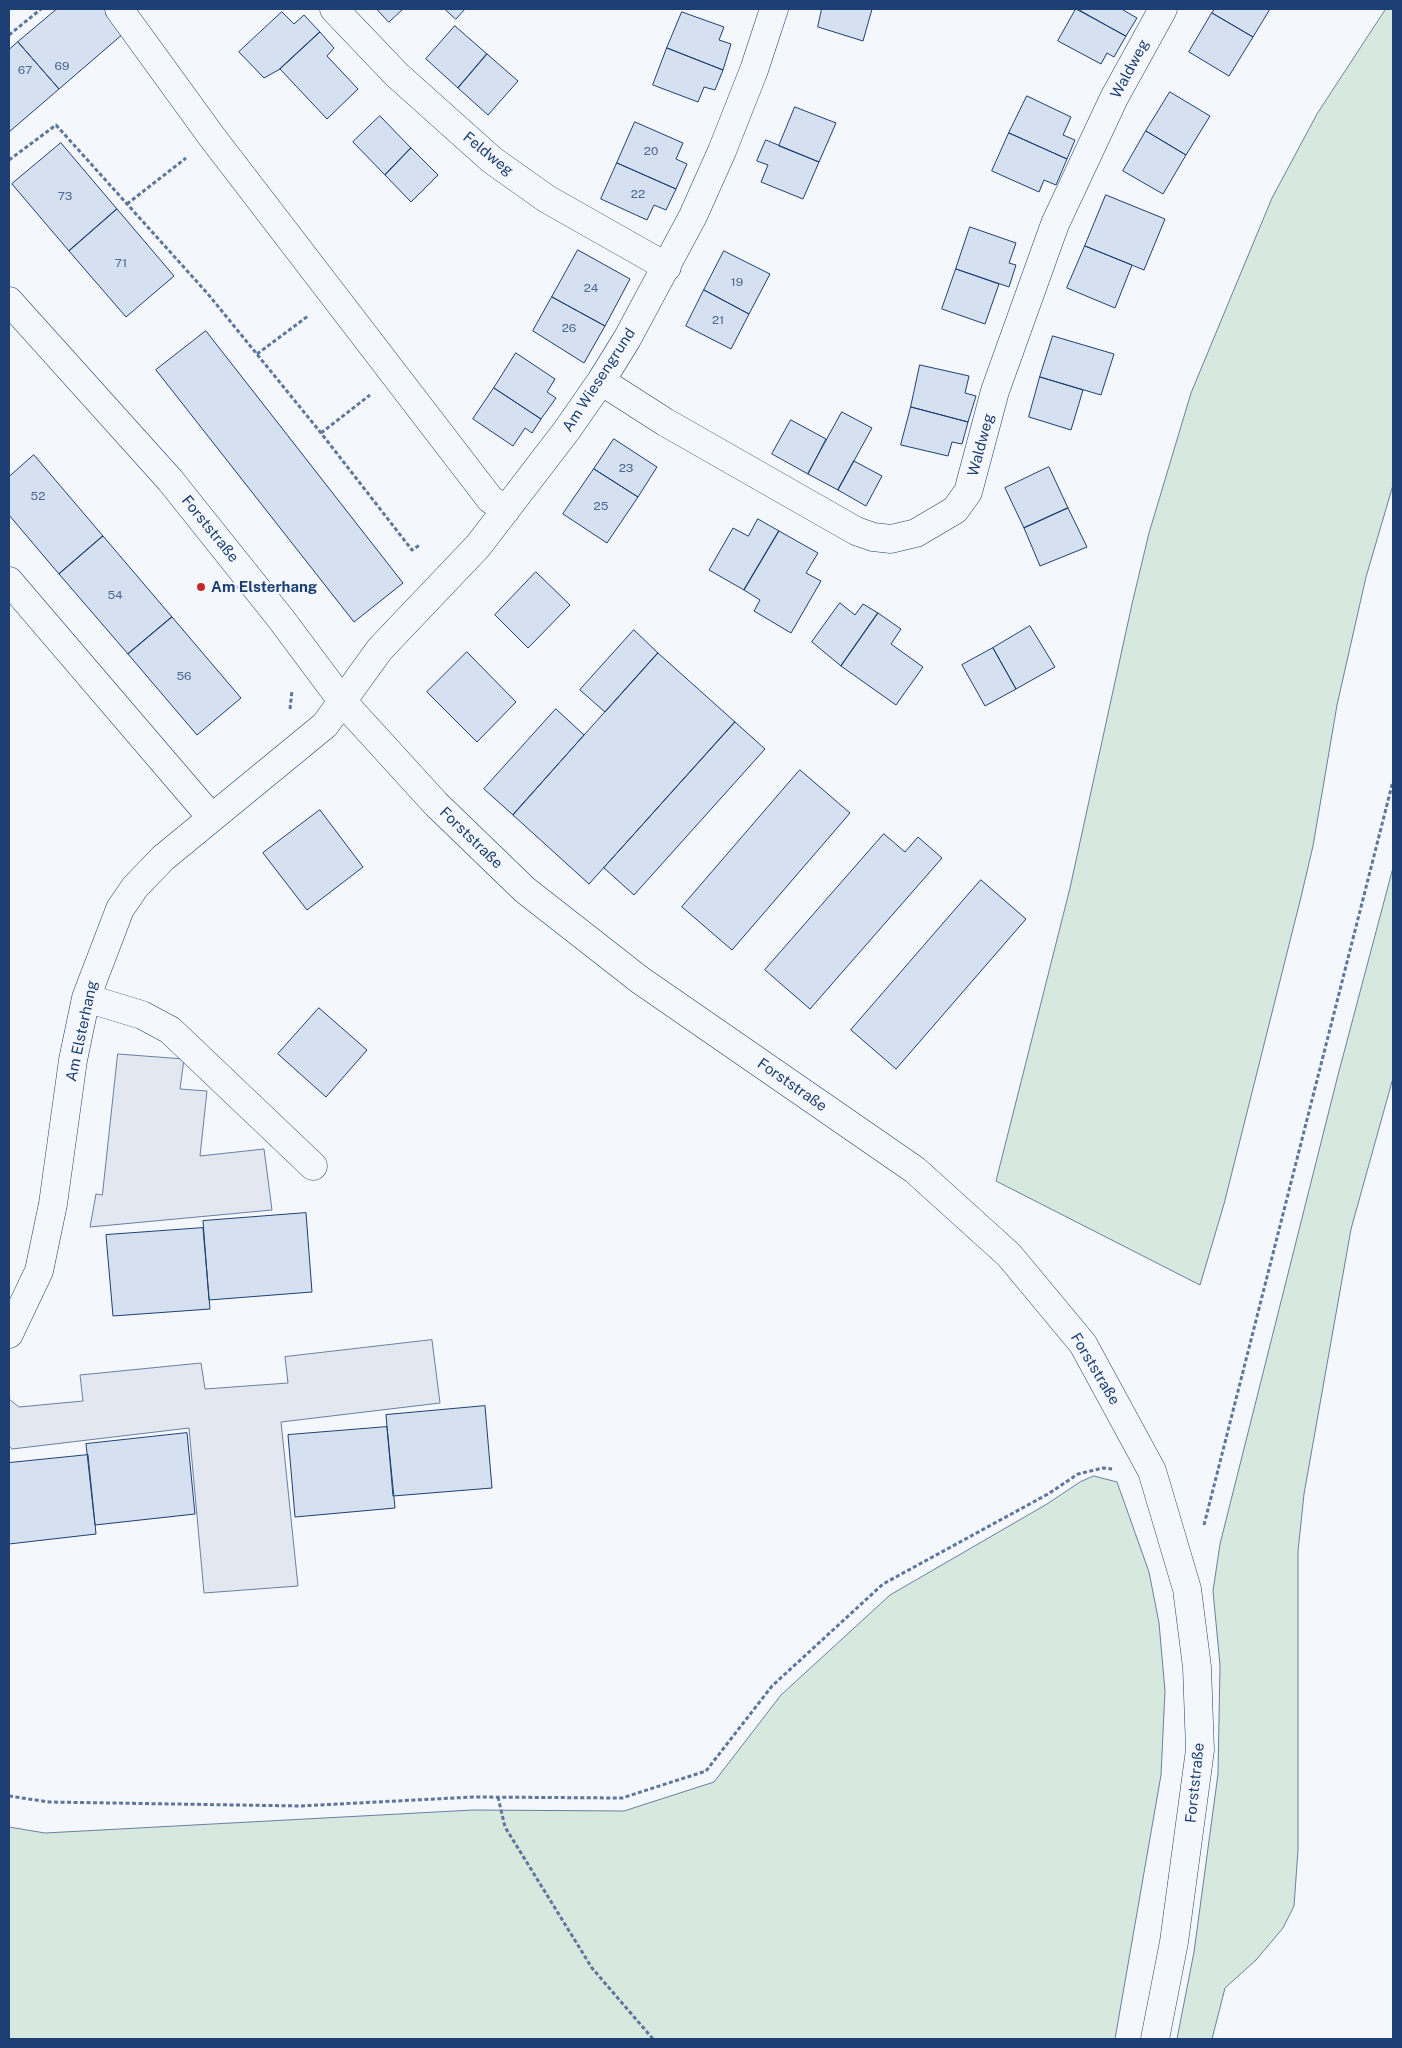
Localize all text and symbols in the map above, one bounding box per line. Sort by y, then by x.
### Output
street label: Waldweg [1107,36,1153,102]
house number: 69 [55,59,69,73]
house number: 67 [18,63,32,77]
street label: Feldweg [459,128,517,180]
house number: 20 [644,144,658,158]
house number: 22 [631,187,645,201]
house number: 73 [58,189,72,203]
house number: 71 [115,256,127,270]
house number: 19 [731,275,743,289]
house number: 24 [584,281,598,295]
house number: 21 [712,313,724,327]
house number: 26 [562,321,576,335]
street label: Am Wiesengrund [559,325,639,435]
street label: Waldweg [964,412,998,478]
house number: 23 [619,461,633,475]
house number: 52 [31,489,45,503]
street label: Forststraße [178,492,242,566]
house number: 25 [594,499,608,513]
place label: Am Elsterhang [211,578,317,596]
marker: Am Elsterhang [195,581,207,593]
house number: 54 [107,588,123,602]
house number: 56 [176,669,192,683]
street label: Forststraße [436,803,506,873]
street label: Am Elsterhang [62,979,102,1083]
street label: Forststraße [754,1054,830,1116]
street label: Forststraße [1067,1330,1123,1408]
street label: Forststraße [1182,1742,1208,1824]

